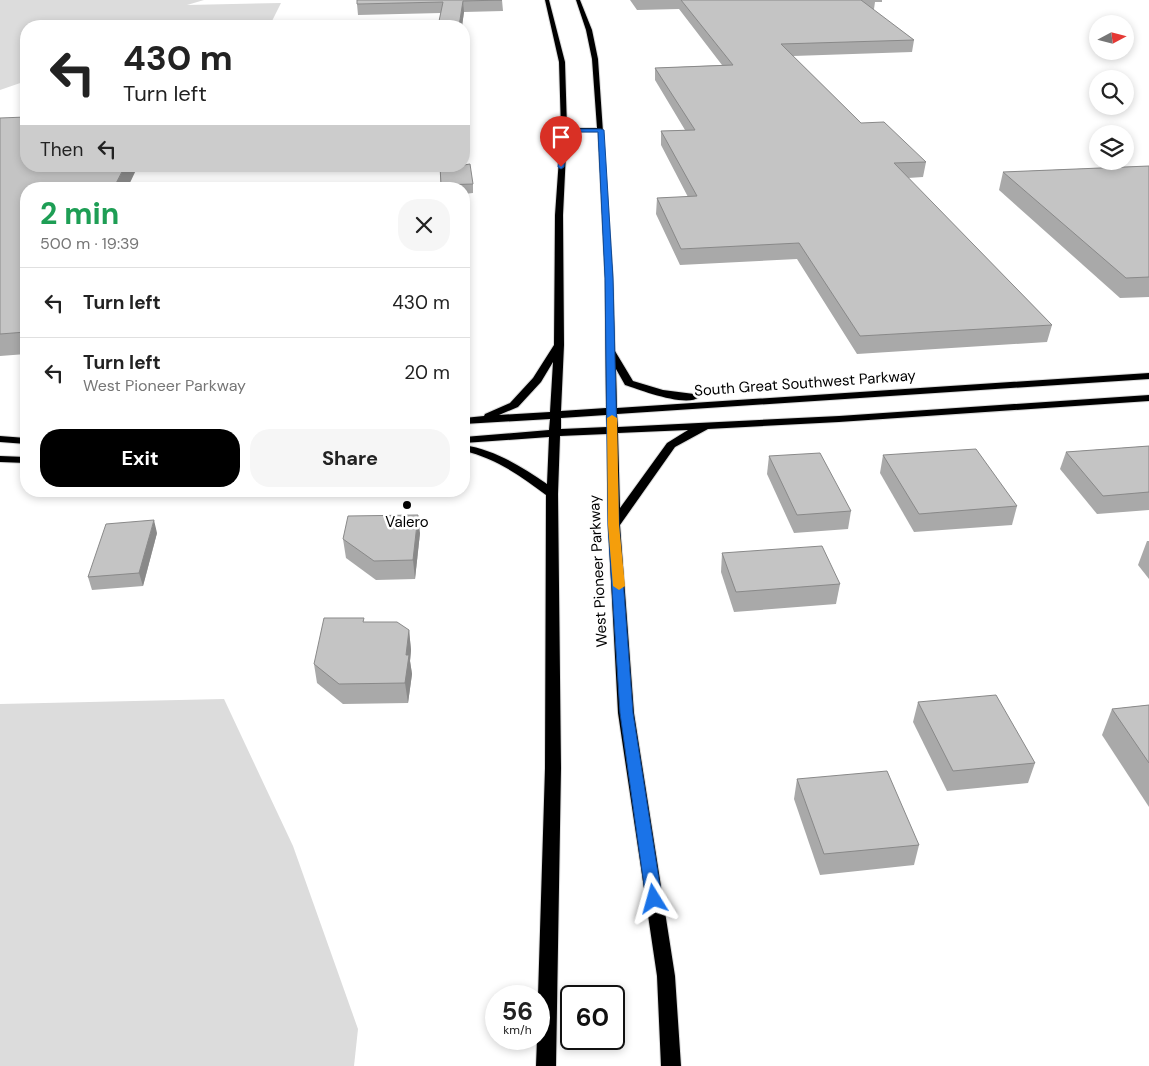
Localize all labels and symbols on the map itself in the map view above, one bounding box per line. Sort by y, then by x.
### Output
north arrow [1089,15,1134,60]
pin [540,116,582,167]
street label: South Great Southwest Parkway [693,365,917,401]
street label: West Pioneer Parkway [584,494,612,648]
marker: Valero [401,499,413,511]
place label: Valero [385,512,429,532]
position arrow [627,872,679,924]
speed limit sign: 60 [560,985,625,1050]

